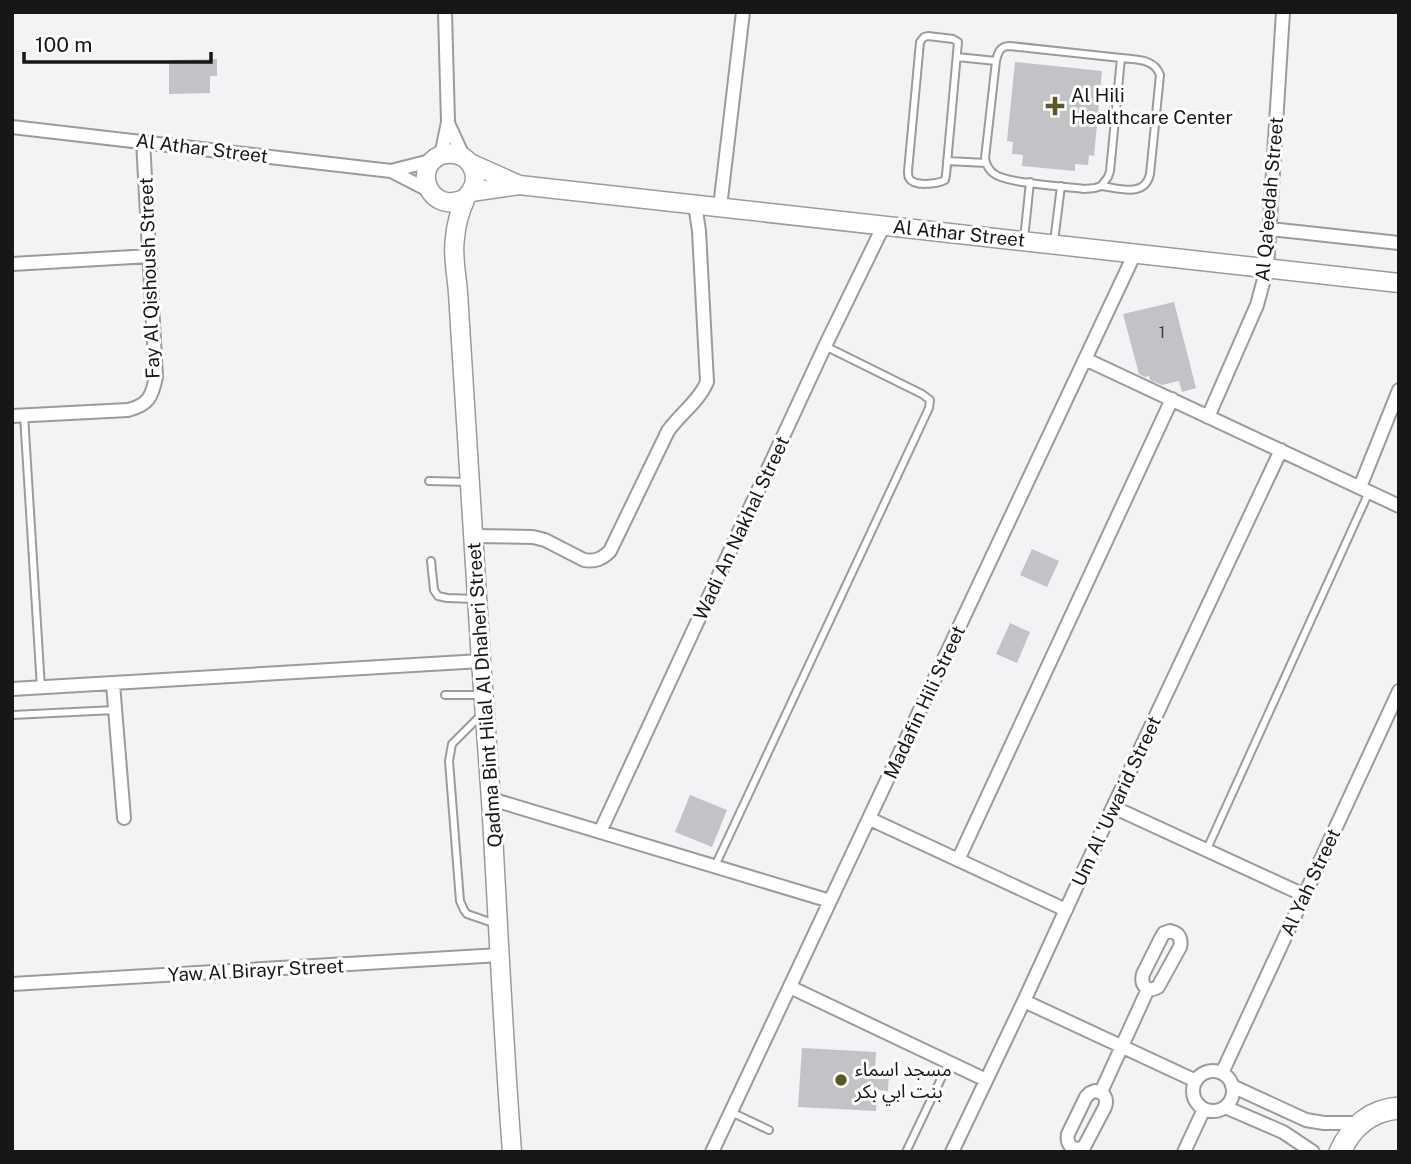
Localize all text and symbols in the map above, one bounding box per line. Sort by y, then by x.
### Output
scale bar [24,21,212,65]
text: 100 m [35,32,92,57]
place label: Al Hili Healthcare Center [1071,84,1233,128]
marker: Al Hili Healthcare Center [1045,96,1065,116]
street label: Al Qa'eedah Street [1251,116,1287,282]
street label: Al Athar Street [135,129,269,167]
street label: Fay Al Qishoush Street [134,177,164,379]
street label: Al Athar Street [892,215,1026,251]
house number: 1 [1159,323,1165,342]
street label: Wadi An Nakhal Street [689,433,793,623]
street label: Qadma Bint Hilal Al Dhaheri Street [462,542,506,848]
street label: Madafin Hili Street [879,622,969,782]
street label: Um Al 'Uwarid Street [1067,713,1165,889]
street label: Al Yah Street [1276,825,1344,939]
street label: Yaw Al Birayr Street [167,954,345,986]
place label: مسجد اسماء بنت ابي بكر [854,1058,952,1106]
marker: مسجد اسماء بنت ابي بكر [833,1072,849,1088]

